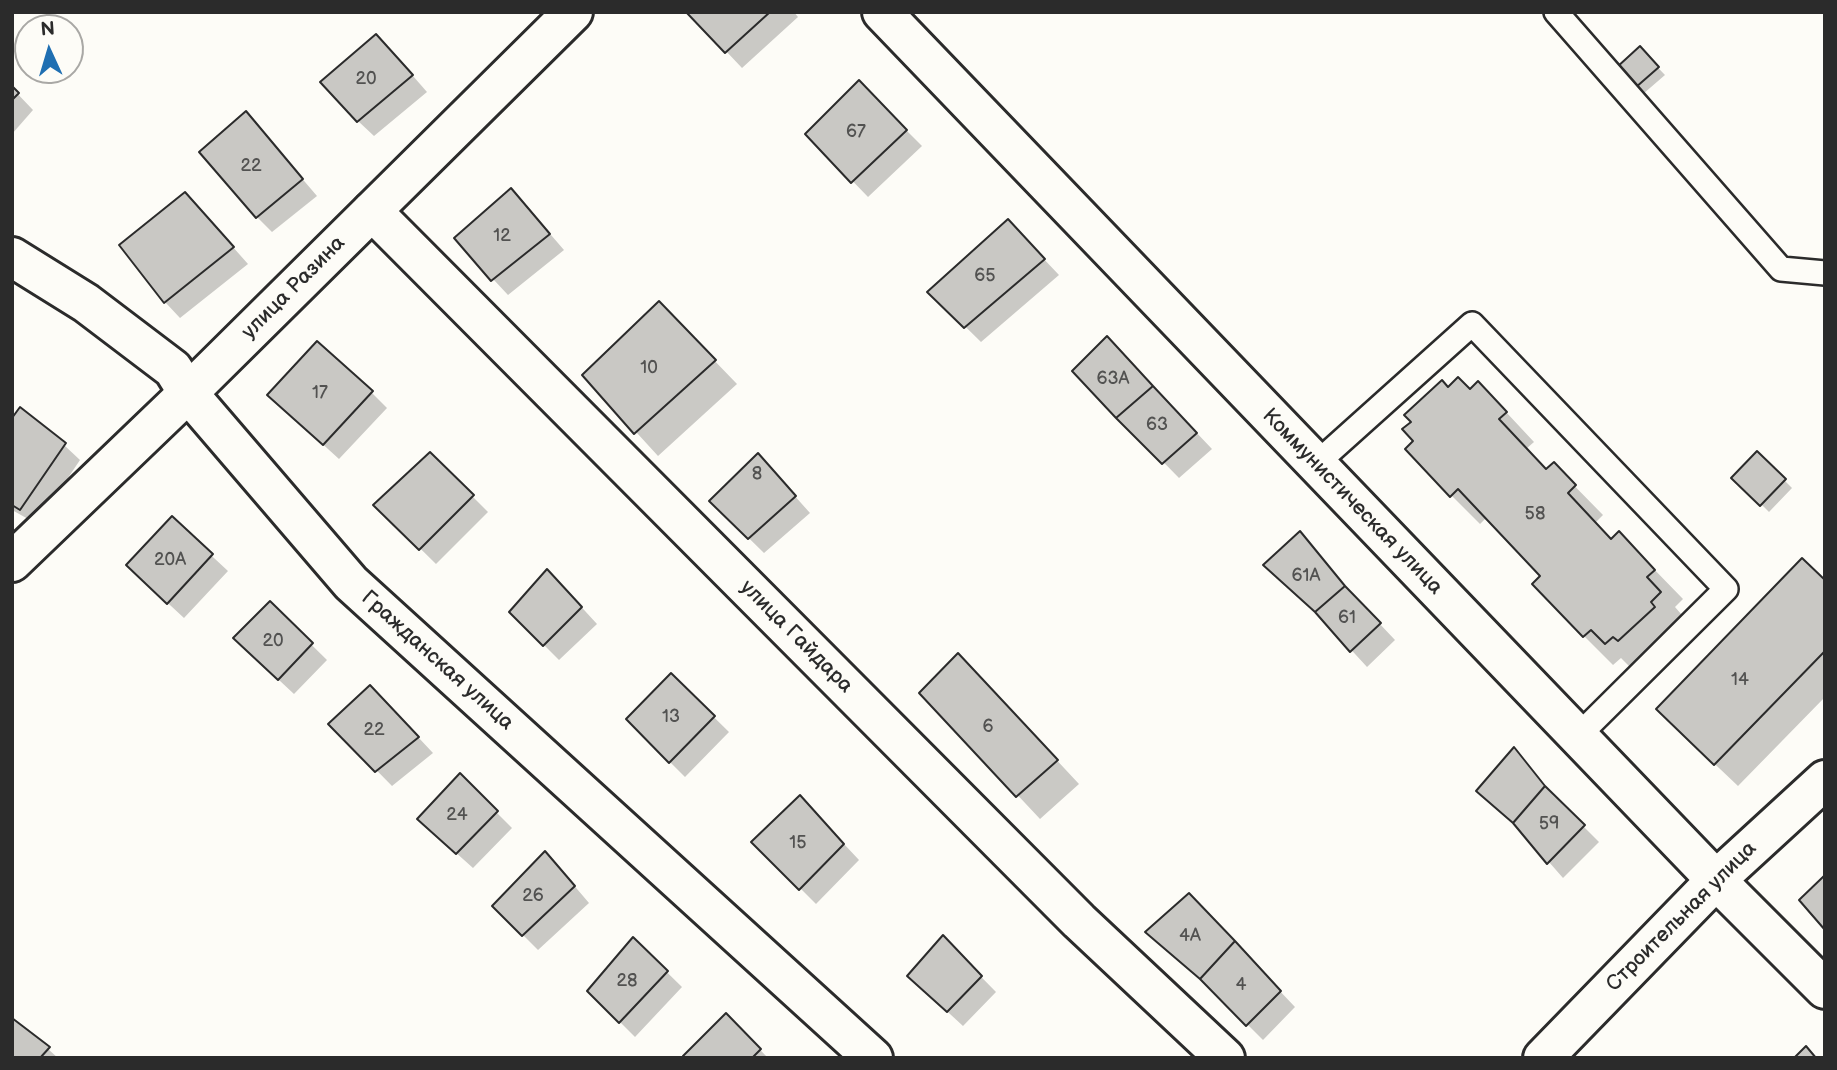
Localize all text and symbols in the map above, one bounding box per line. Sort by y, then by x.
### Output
north arrow [14,14,84,84]
text: N [40,18,56,42]
house number: 20 [355,68,377,90]
house number: 67 [846,121,866,143]
house number: 22 [240,155,262,177]
house number: 12 [493,225,511,247]
street label: улица Разина [237,231,351,345]
house number: 65 [974,265,996,287]
house number: 10 [640,357,658,379]
house number: 63А [1097,368,1129,390]
house number: 17 [312,382,328,404]
street label: Коммунистическая улица [1257,404,1447,600]
house number: 63 [1146,414,1168,436]
house number: 8 [752,463,762,485]
house number: 58 [1525,503,1545,525]
house number: 20А [154,549,186,571]
house number: 61А [1292,565,1320,587]
street label: улица Гайдара [734,575,858,699]
street label: Гражданская улица [356,586,518,736]
house number: 61 [1338,607,1356,629]
house number: 20 [262,630,284,652]
house number: 14 [1731,669,1749,691]
house number: 13 [662,706,680,728]
house number: 6 [983,716,993,738]
house number: 22 [363,719,385,741]
house number: 24 [446,804,468,826]
house number: 59 [1539,813,1559,835]
house number: 15 [789,832,807,854]
street label: Строительная улица [1602,837,1762,997]
house number: 26 [522,885,544,907]
house number: 4А [1179,925,1201,947]
house number: 28 [616,970,638,992]
house number: 4 [1236,974,1246,996]

